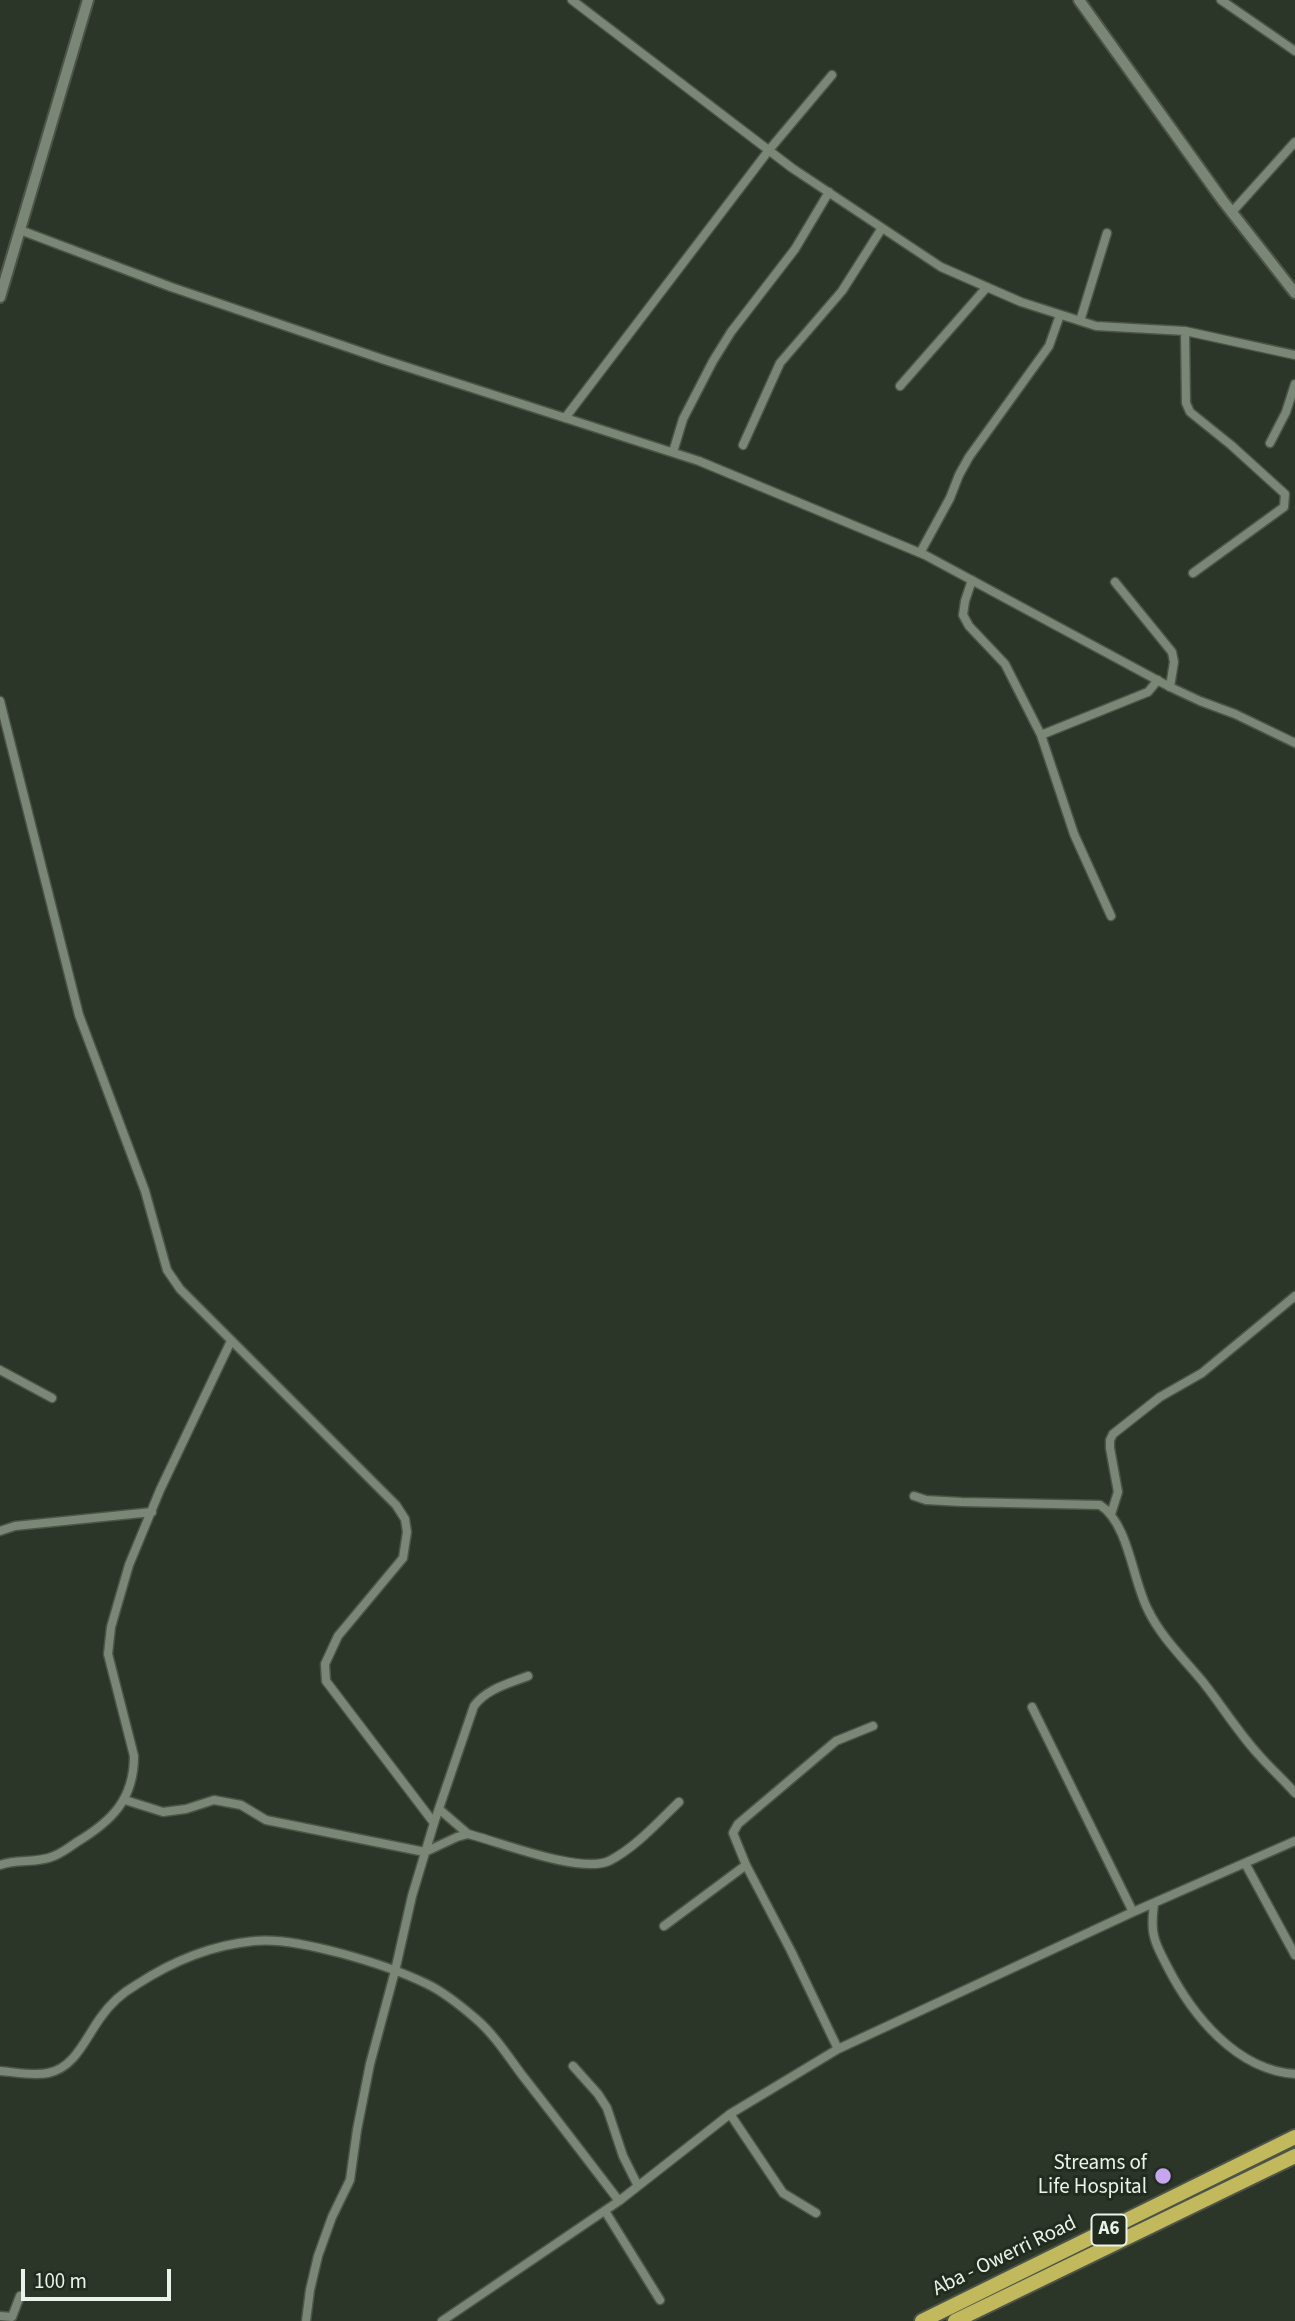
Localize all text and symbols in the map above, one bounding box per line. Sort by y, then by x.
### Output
place label: Streams of Life Hospital [1038,2151,1147,2201]
marker: Streams of Life Hospital [1153,2166,1173,2186]
street label: Aba - Owerri Road [929,2211,1081,2303]
road number: A6 [1092,2214,1126,2246]
scale bar [24,2254,175,2298]
text: 100 m [34,2266,87,2296]

